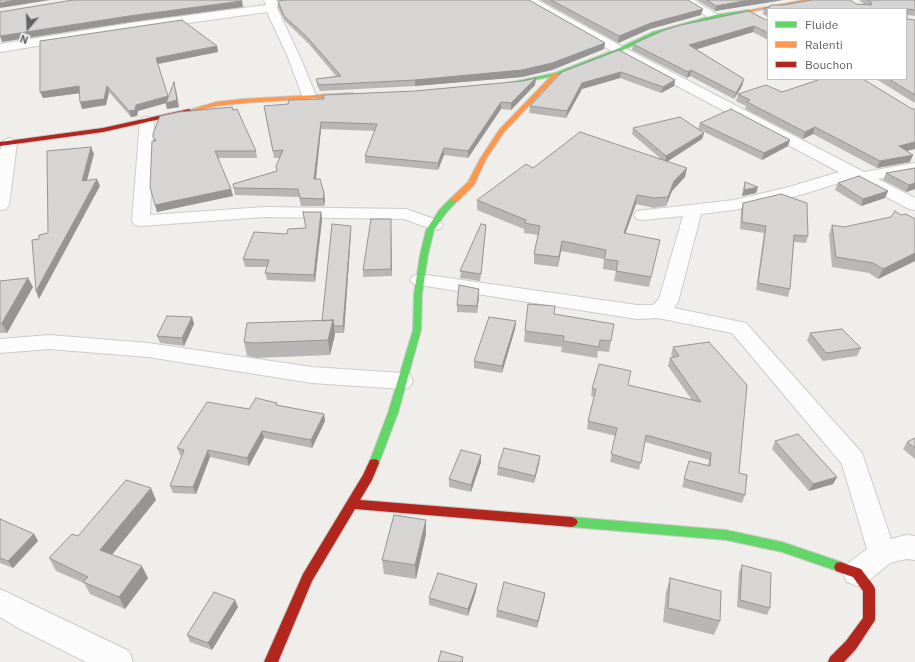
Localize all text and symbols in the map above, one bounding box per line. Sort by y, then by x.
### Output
north arrow [8,8,48,48]
legend [767,8,907,80]
text: Fluide [805,17,838,32]
text: N [18,31,30,47]
text: Ralenti [805,37,843,52]
text: Bouchon [805,57,853,72]

